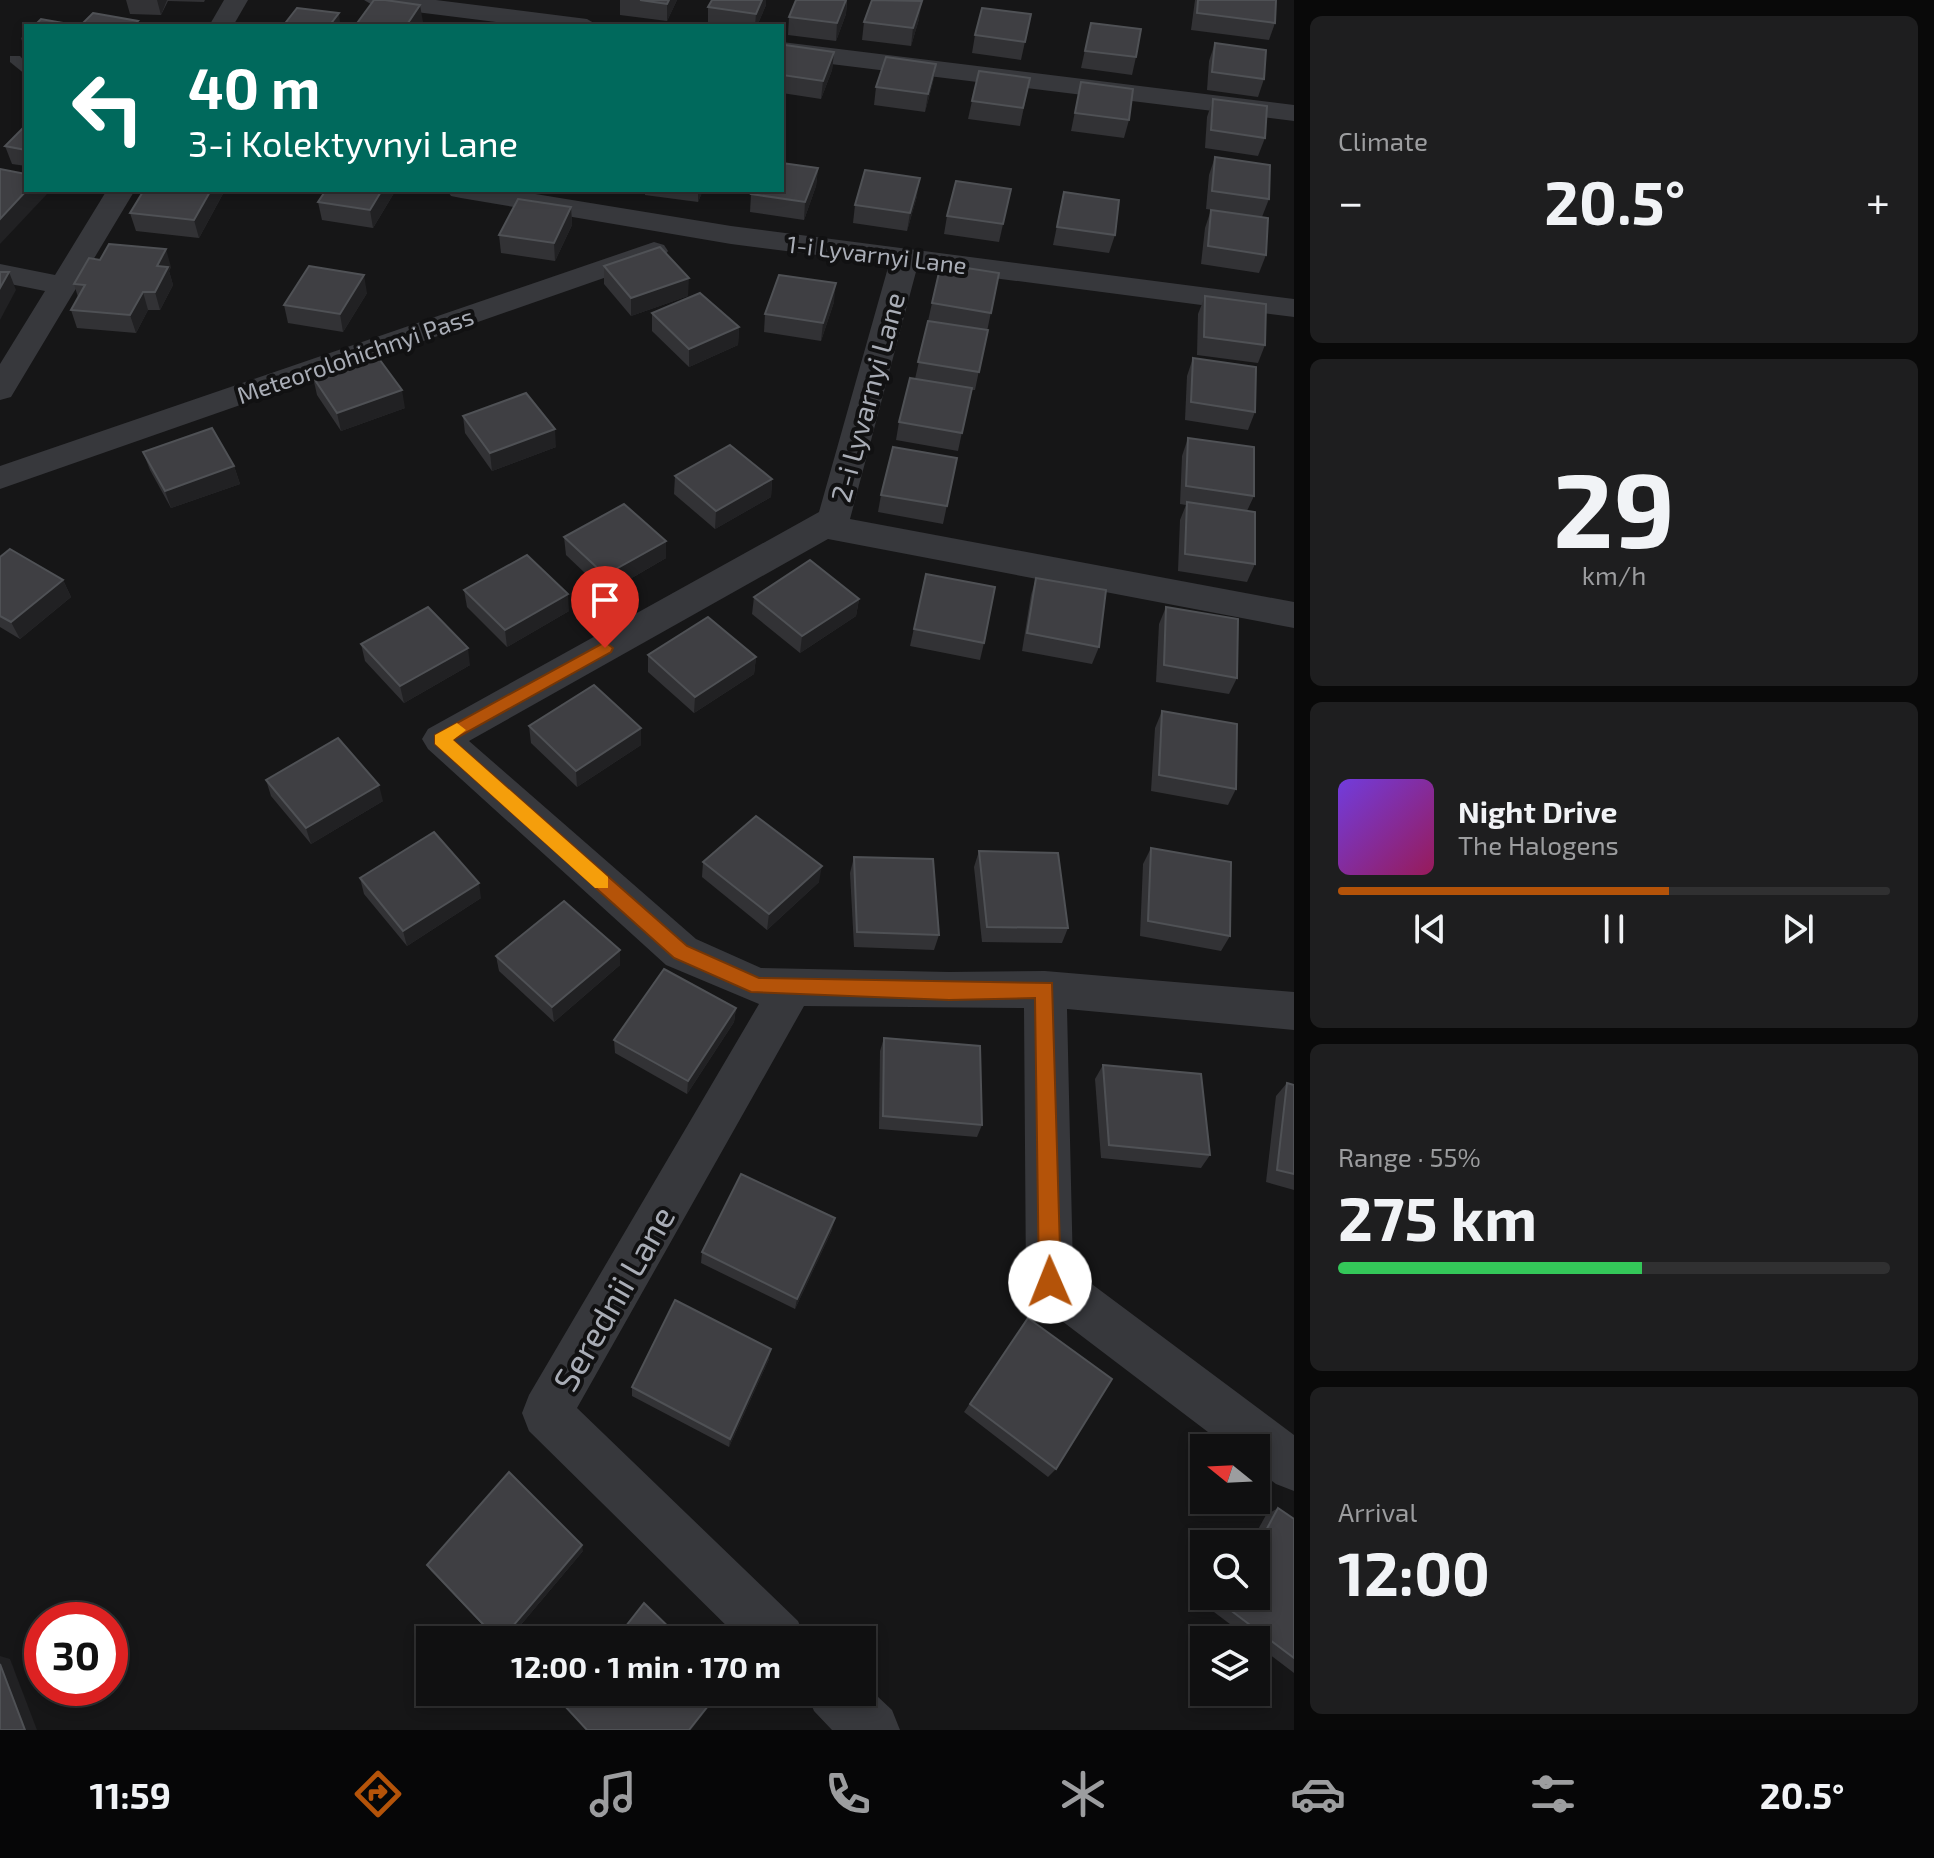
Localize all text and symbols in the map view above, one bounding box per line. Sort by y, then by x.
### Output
text: 40 m [188,53,320,120]
icon: left [56,56,160,160]
text: 3-i Kolektyvnyi Lane [188,121,518,164]
text: Climate [1338,125,1428,156]
text: 20.5° [1544,165,1685,237]
text: − [1338,174,1364,227]
text: + [1866,174,1890,227]
street label: 1-i Lyvarnyi Lane [786,229,968,279]
street label: 2-i Lyvarnyi Lane [823,289,911,505]
street label: Meteorolohichnyi Pass [233,301,477,409]
text: 29 [1553,444,1675,569]
text: km/h [1582,559,1646,590]
pin [571,566,639,648]
icon: arrive [583,578,627,622]
text: Night Drive [1458,793,1617,829]
text: The Halogens [1458,829,1619,860]
icon: previous [1408,907,1452,951]
icon: pause [1592,907,1636,951]
icon: next [1776,907,1820,951]
text: Range · 55% [1338,1141,1481,1172]
text: 275 km [1338,1181,1537,1253]
street label: Serednii Lane [544,1198,682,1398]
position arrow [1008,1240,1092,1324]
north arrow [1190,1434,1270,1514]
map controls [1190,1434,1270,1706]
text: Arrival [1338,1496,1417,1527]
button: search [1190,1530,1270,1610]
text: 12:00 [1338,1536,1490,1608]
speed limit sign: 30 [24,1602,128,1706]
button: layers [1190,1626,1270,1706]
text: 12:00 · 1 min · 170 m [511,1648,781,1684]
icon: directions [350,1766,406,1822]
icon: music [585,1766,641,1822]
icon: phone [820,1766,876,1822]
icon: climate [1055,1766,1111,1822]
icon: car [1290,1766,1346,1822]
icon: filters [1525,1766,1581,1822]
text: 11:59 [89,1773,171,1816]
text: 20.5° [1760,1773,1844,1816]

